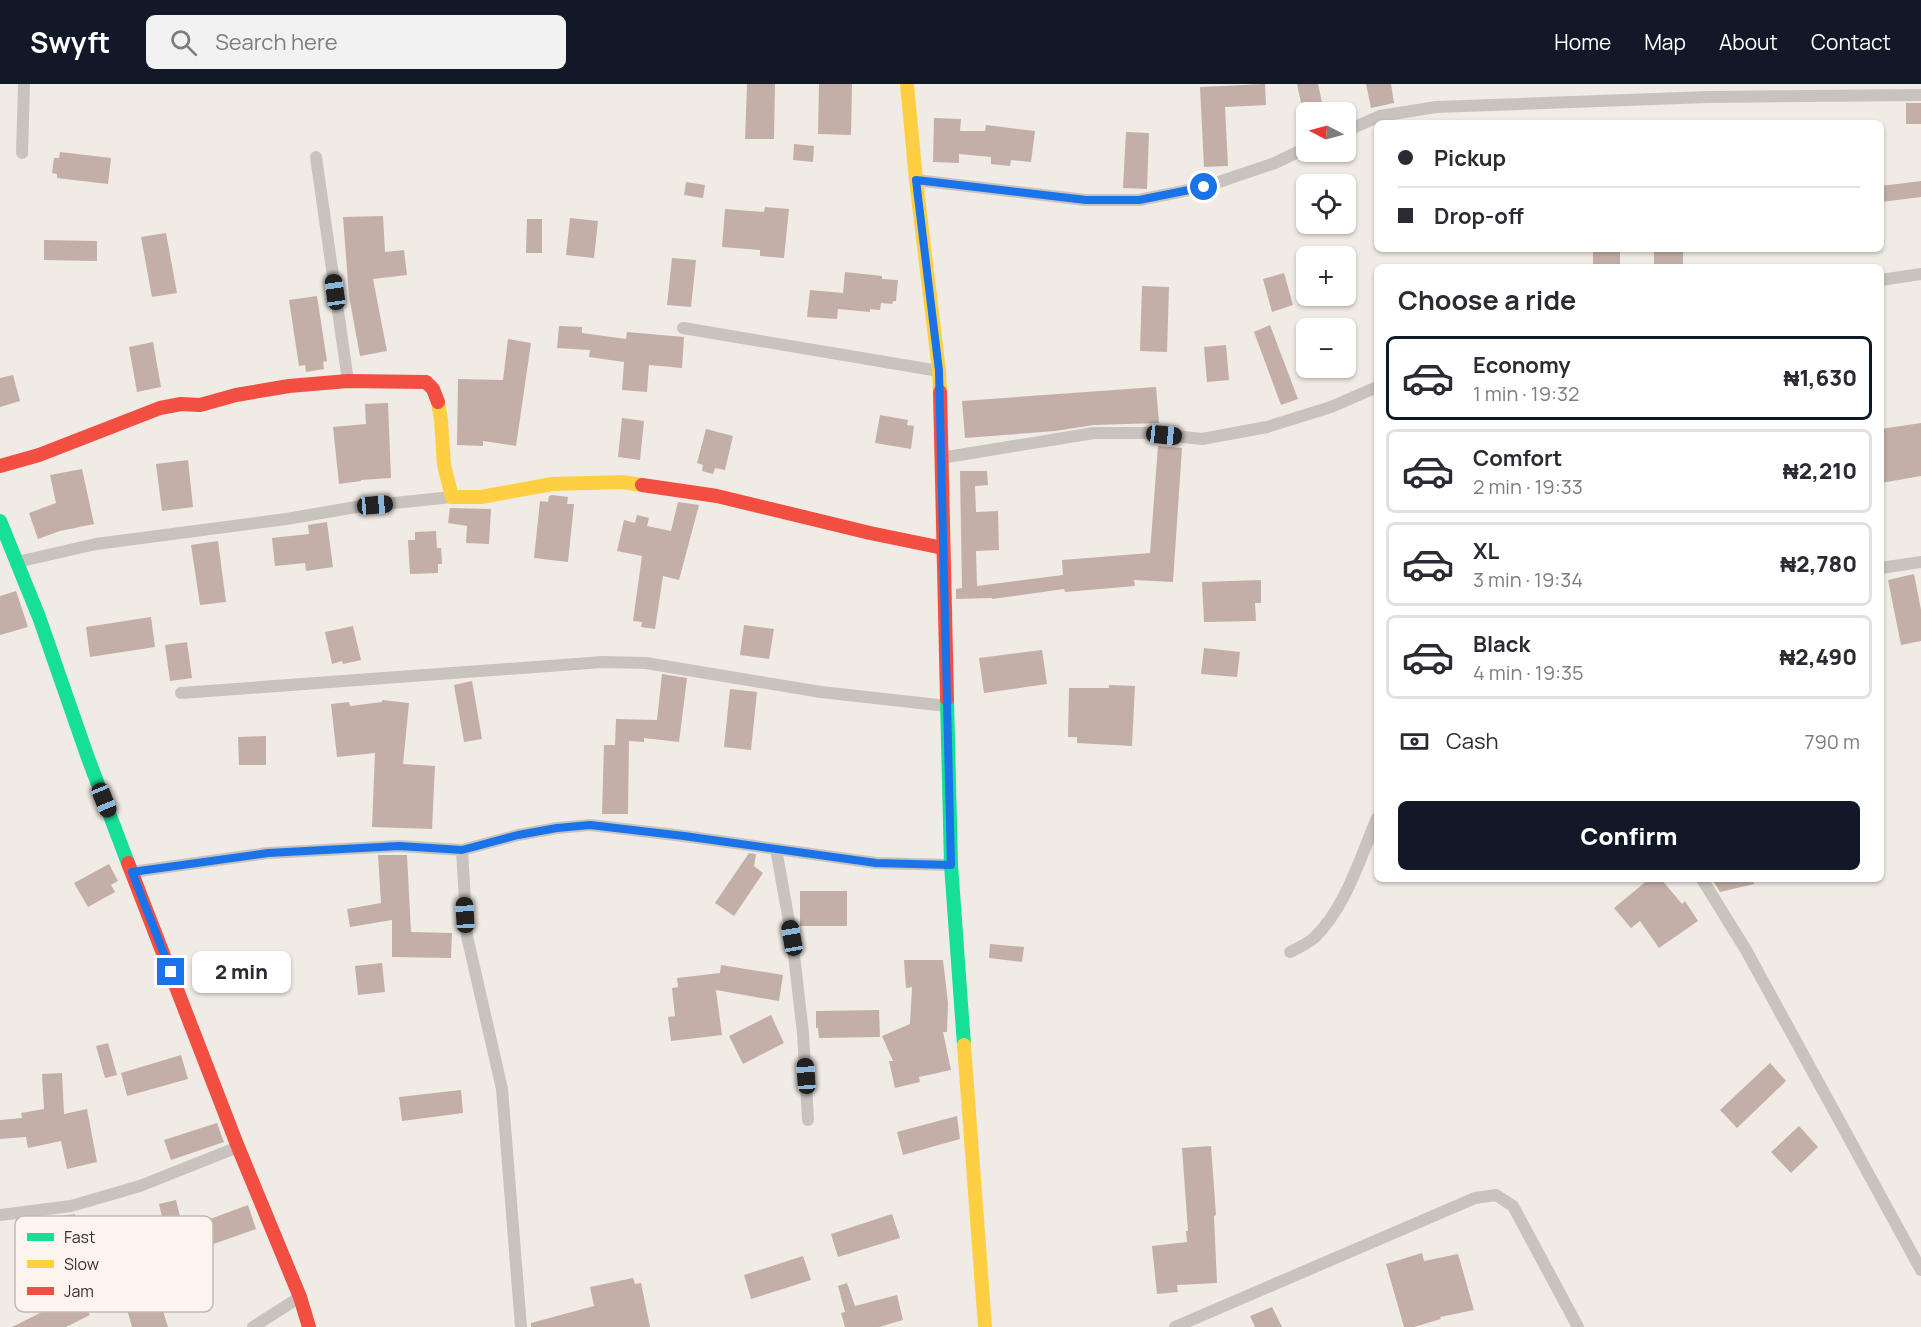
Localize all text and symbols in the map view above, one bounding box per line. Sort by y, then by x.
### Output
search box [146,15,566,69]
text: Swyft [30,23,110,61]
icon: search [167,26,200,59]
text: Search here [215,27,338,57]
text: Home [1554,28,1611,56]
text: Map [1644,28,1686,56]
text: About [1719,28,1778,56]
text: Contact [1811,28,1891,56]
north arrow [1296,102,1356,162]
map controls [1296,102,1356,378]
text: Pickup [1434,143,1506,173]
route start [1190,173,1217,200]
button: locate [1296,174,1356,234]
text: Drop-off [1434,201,1524,231]
button: + [1296,246,1356,306]
car [324,273,346,311]
text: Choose a ride [1398,281,1576,318]
button: − [1296,318,1356,378]
text: Economy [1473,350,1571,380]
icon: car [1401,351,1455,405]
text: ₦1,630 [1784,363,1857,393]
text: 1 min · 19:32 [1473,380,1580,407]
car [1145,424,1183,446]
text: Comfort [1473,443,1562,473]
icon: car [1401,444,1455,498]
text: ₦2,210 [1783,456,1857,486]
text: 2 min · 19:33 [1473,473,1583,500]
car [356,494,394,516]
text: XL [1473,536,1499,566]
icon: car [1401,537,1455,591]
text: ₦2,780 [1780,549,1857,579]
text: 3 min · 19:34 [1473,566,1583,593]
text: Black [1473,629,1530,659]
icon: car [1401,630,1455,684]
text: ₦2,490 [1779,642,1857,672]
text: 4 min · 19:35 [1473,659,1584,686]
icon: cash [1398,725,1431,758]
text: Cash [1446,726,1499,756]
text: 790 m [1804,728,1860,755]
car [89,780,119,820]
button: Confirm [1398,801,1860,870]
car [455,897,475,933]
car [780,919,804,957]
callout: 2 min [192,951,291,993]
route end [157,958,184,985]
text: 2 min [215,958,268,985]
car [796,1057,816,1095]
legend [15,1216,213,1312]
text: Fast [64,1226,95,1248]
text: Slow [64,1253,99,1275]
text: Jam [64,1280,94,1302]

